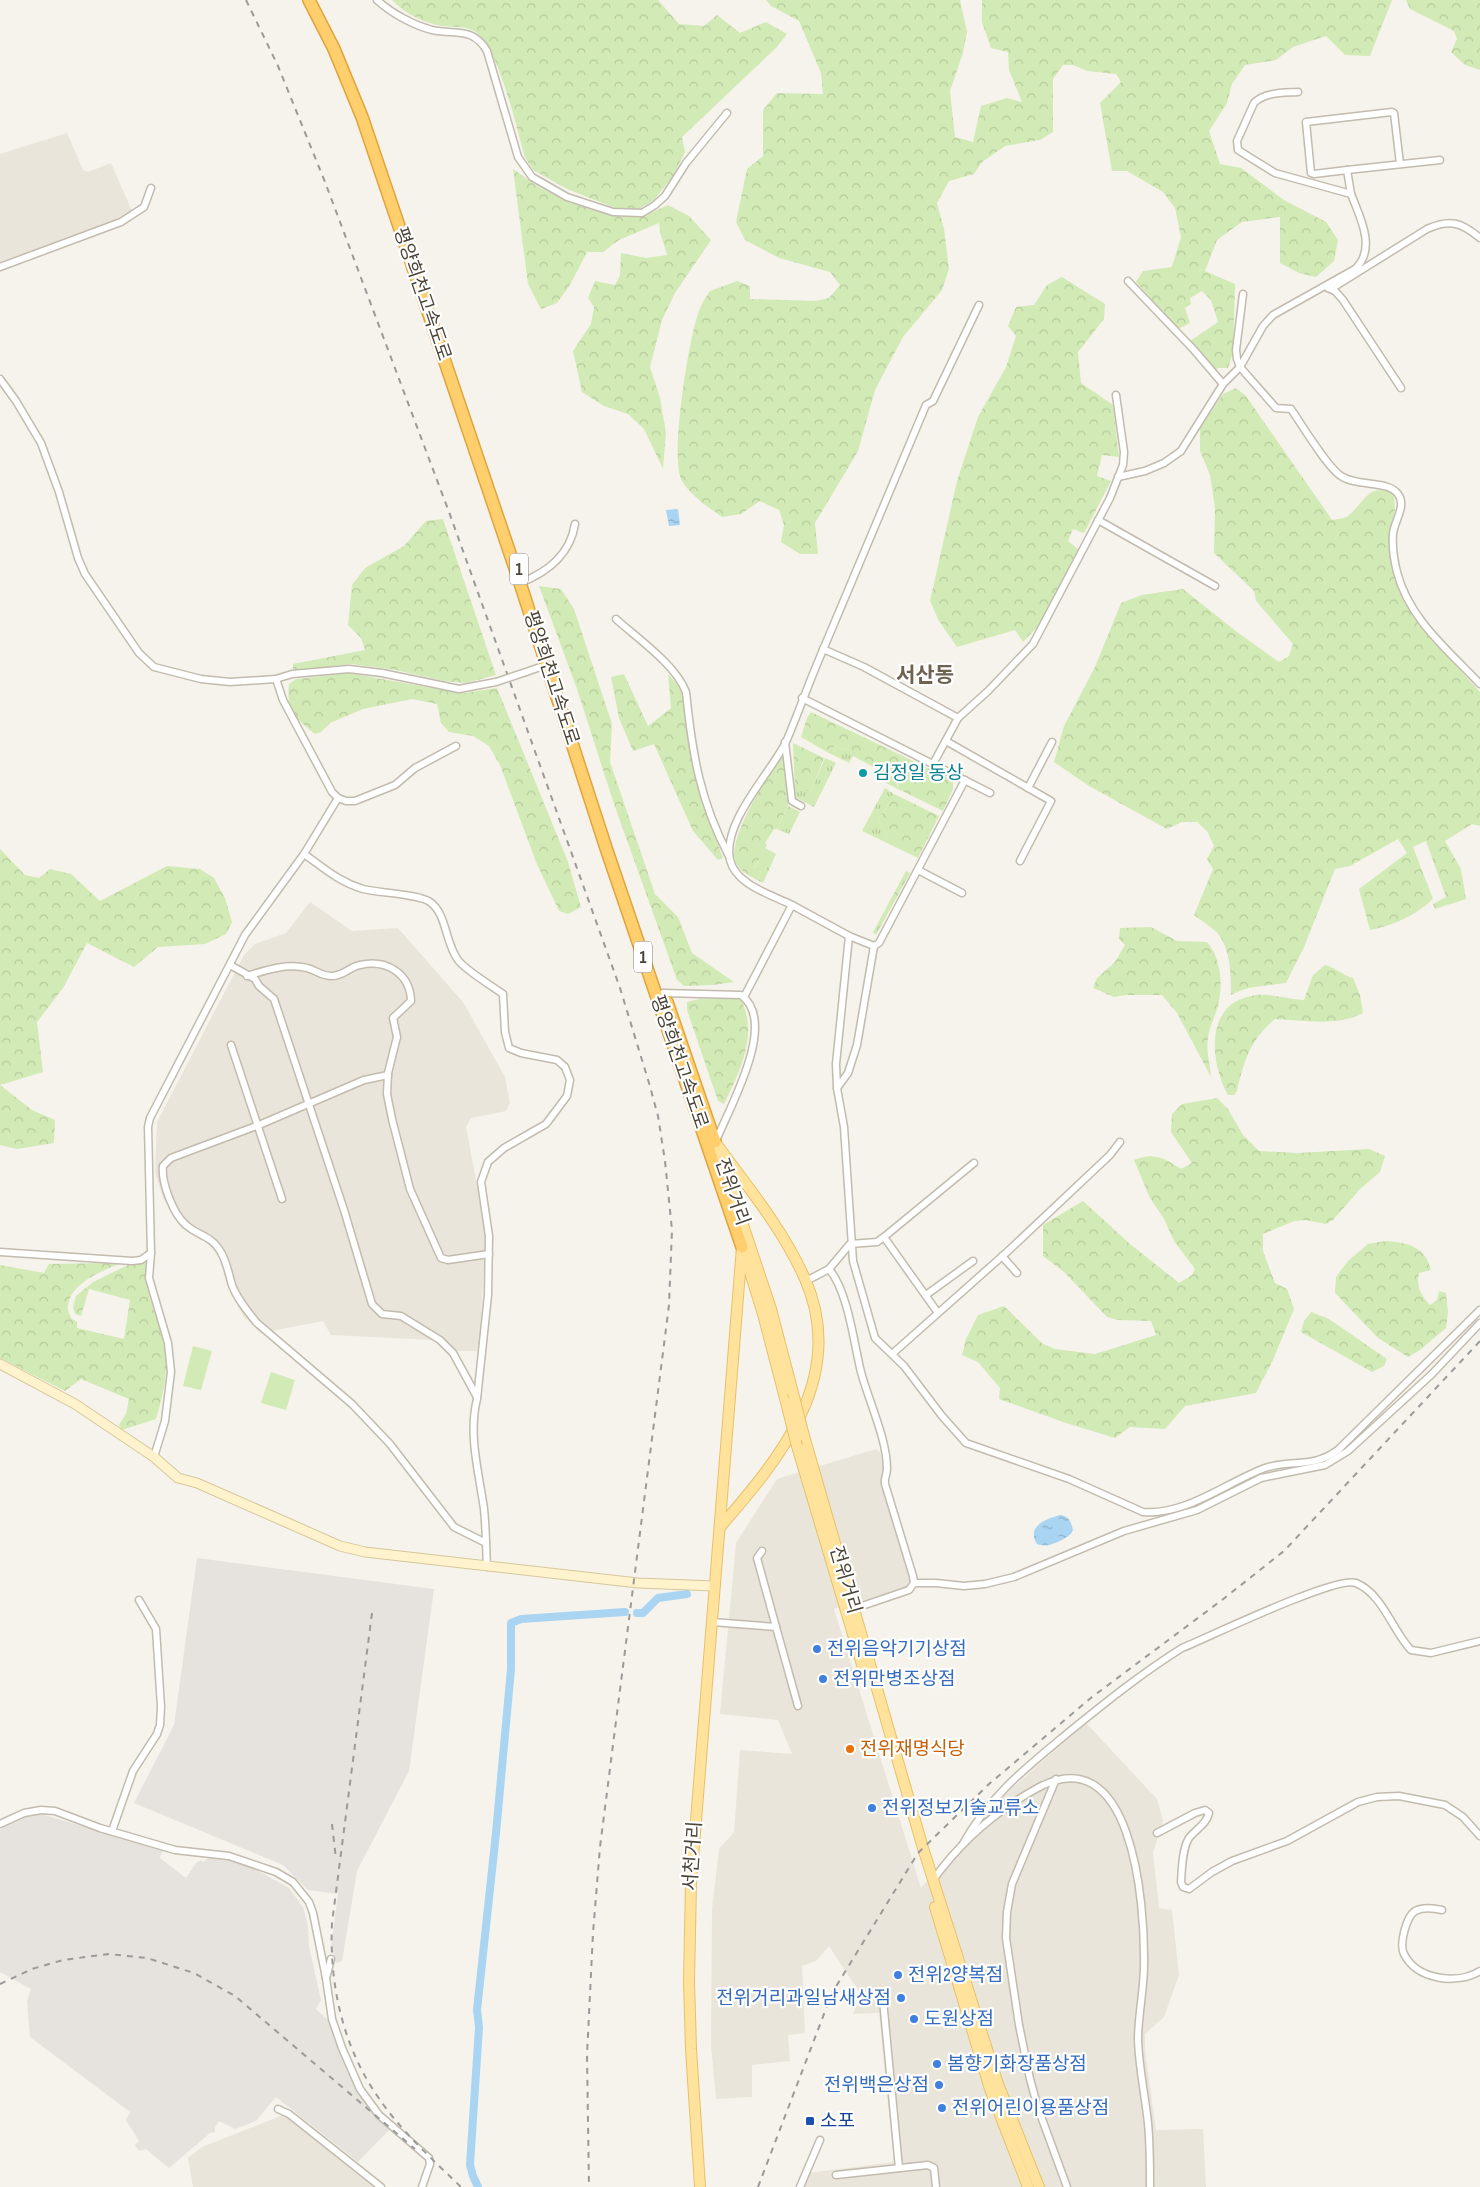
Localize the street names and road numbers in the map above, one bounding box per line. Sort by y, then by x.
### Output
street label: 평양희천고속도로 [388,224,456,364]
road number: 1 [510,554,528,584]
street label: 평양희천고속도로 [518,608,584,748]
road number: 1 [634,942,652,972]
street label: 평양희천고속도로 [645,992,713,1132]
street label: 전위거리 [710,1155,754,1229]
street label: 전위거리 [824,1543,866,1617]
street label: 서천거리 [679,1820,707,1892]

